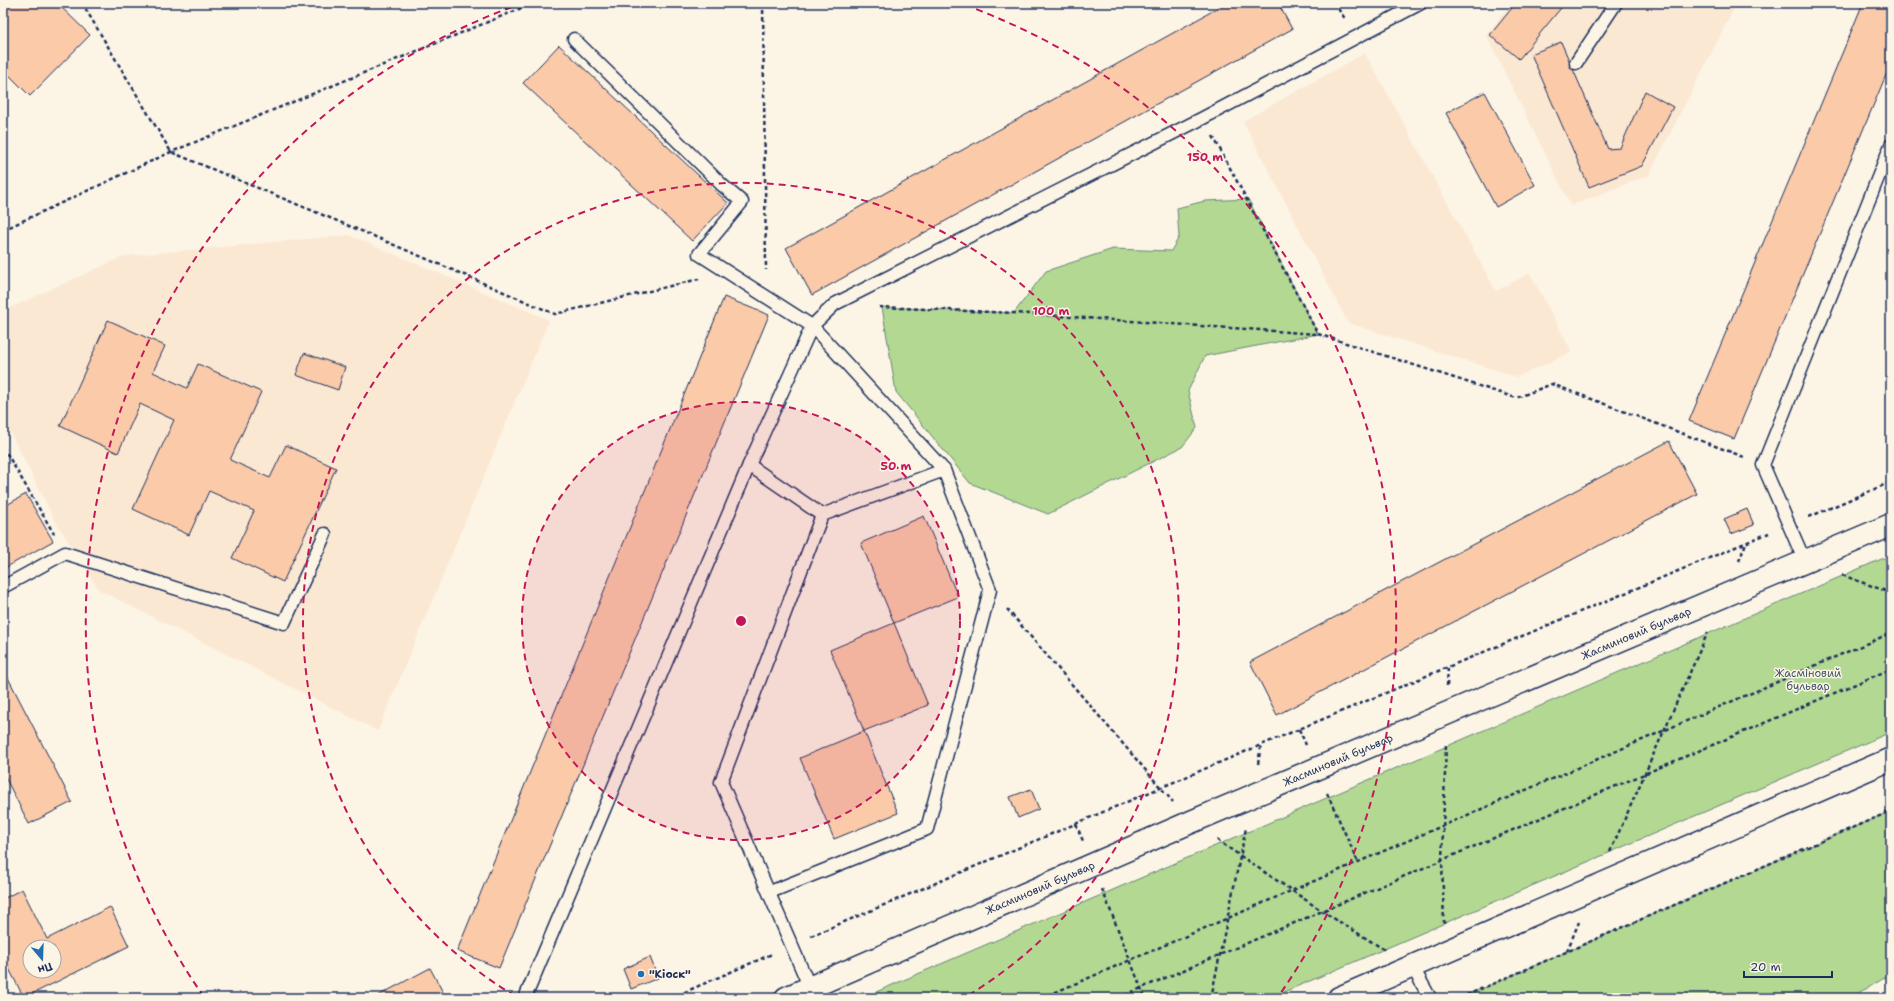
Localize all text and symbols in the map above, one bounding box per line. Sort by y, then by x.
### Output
text: 150 m [1187,149,1223,165]
text: 100 m [1033,303,1070,319]
text: 50 m [881,458,912,474]
street label: Жасминовий бульвар [1579,603,1693,663]
centre of rings [734,614,748,628]
park label: Жасміновий бульвар [1775,666,1841,694]
street label: Жасминовий бульвар [1280,730,1395,790]
street label: Жасминовий бульвар [983,857,1097,918]
north arrow [22,939,62,979]
scale bar [1744,953,1832,979]
text: Пн [36,959,54,977]
text: 20 m [1750,959,1781,975]
place label: "Кіоск" [649,967,691,982]
marker: "Кіоск" [636,969,646,979]

